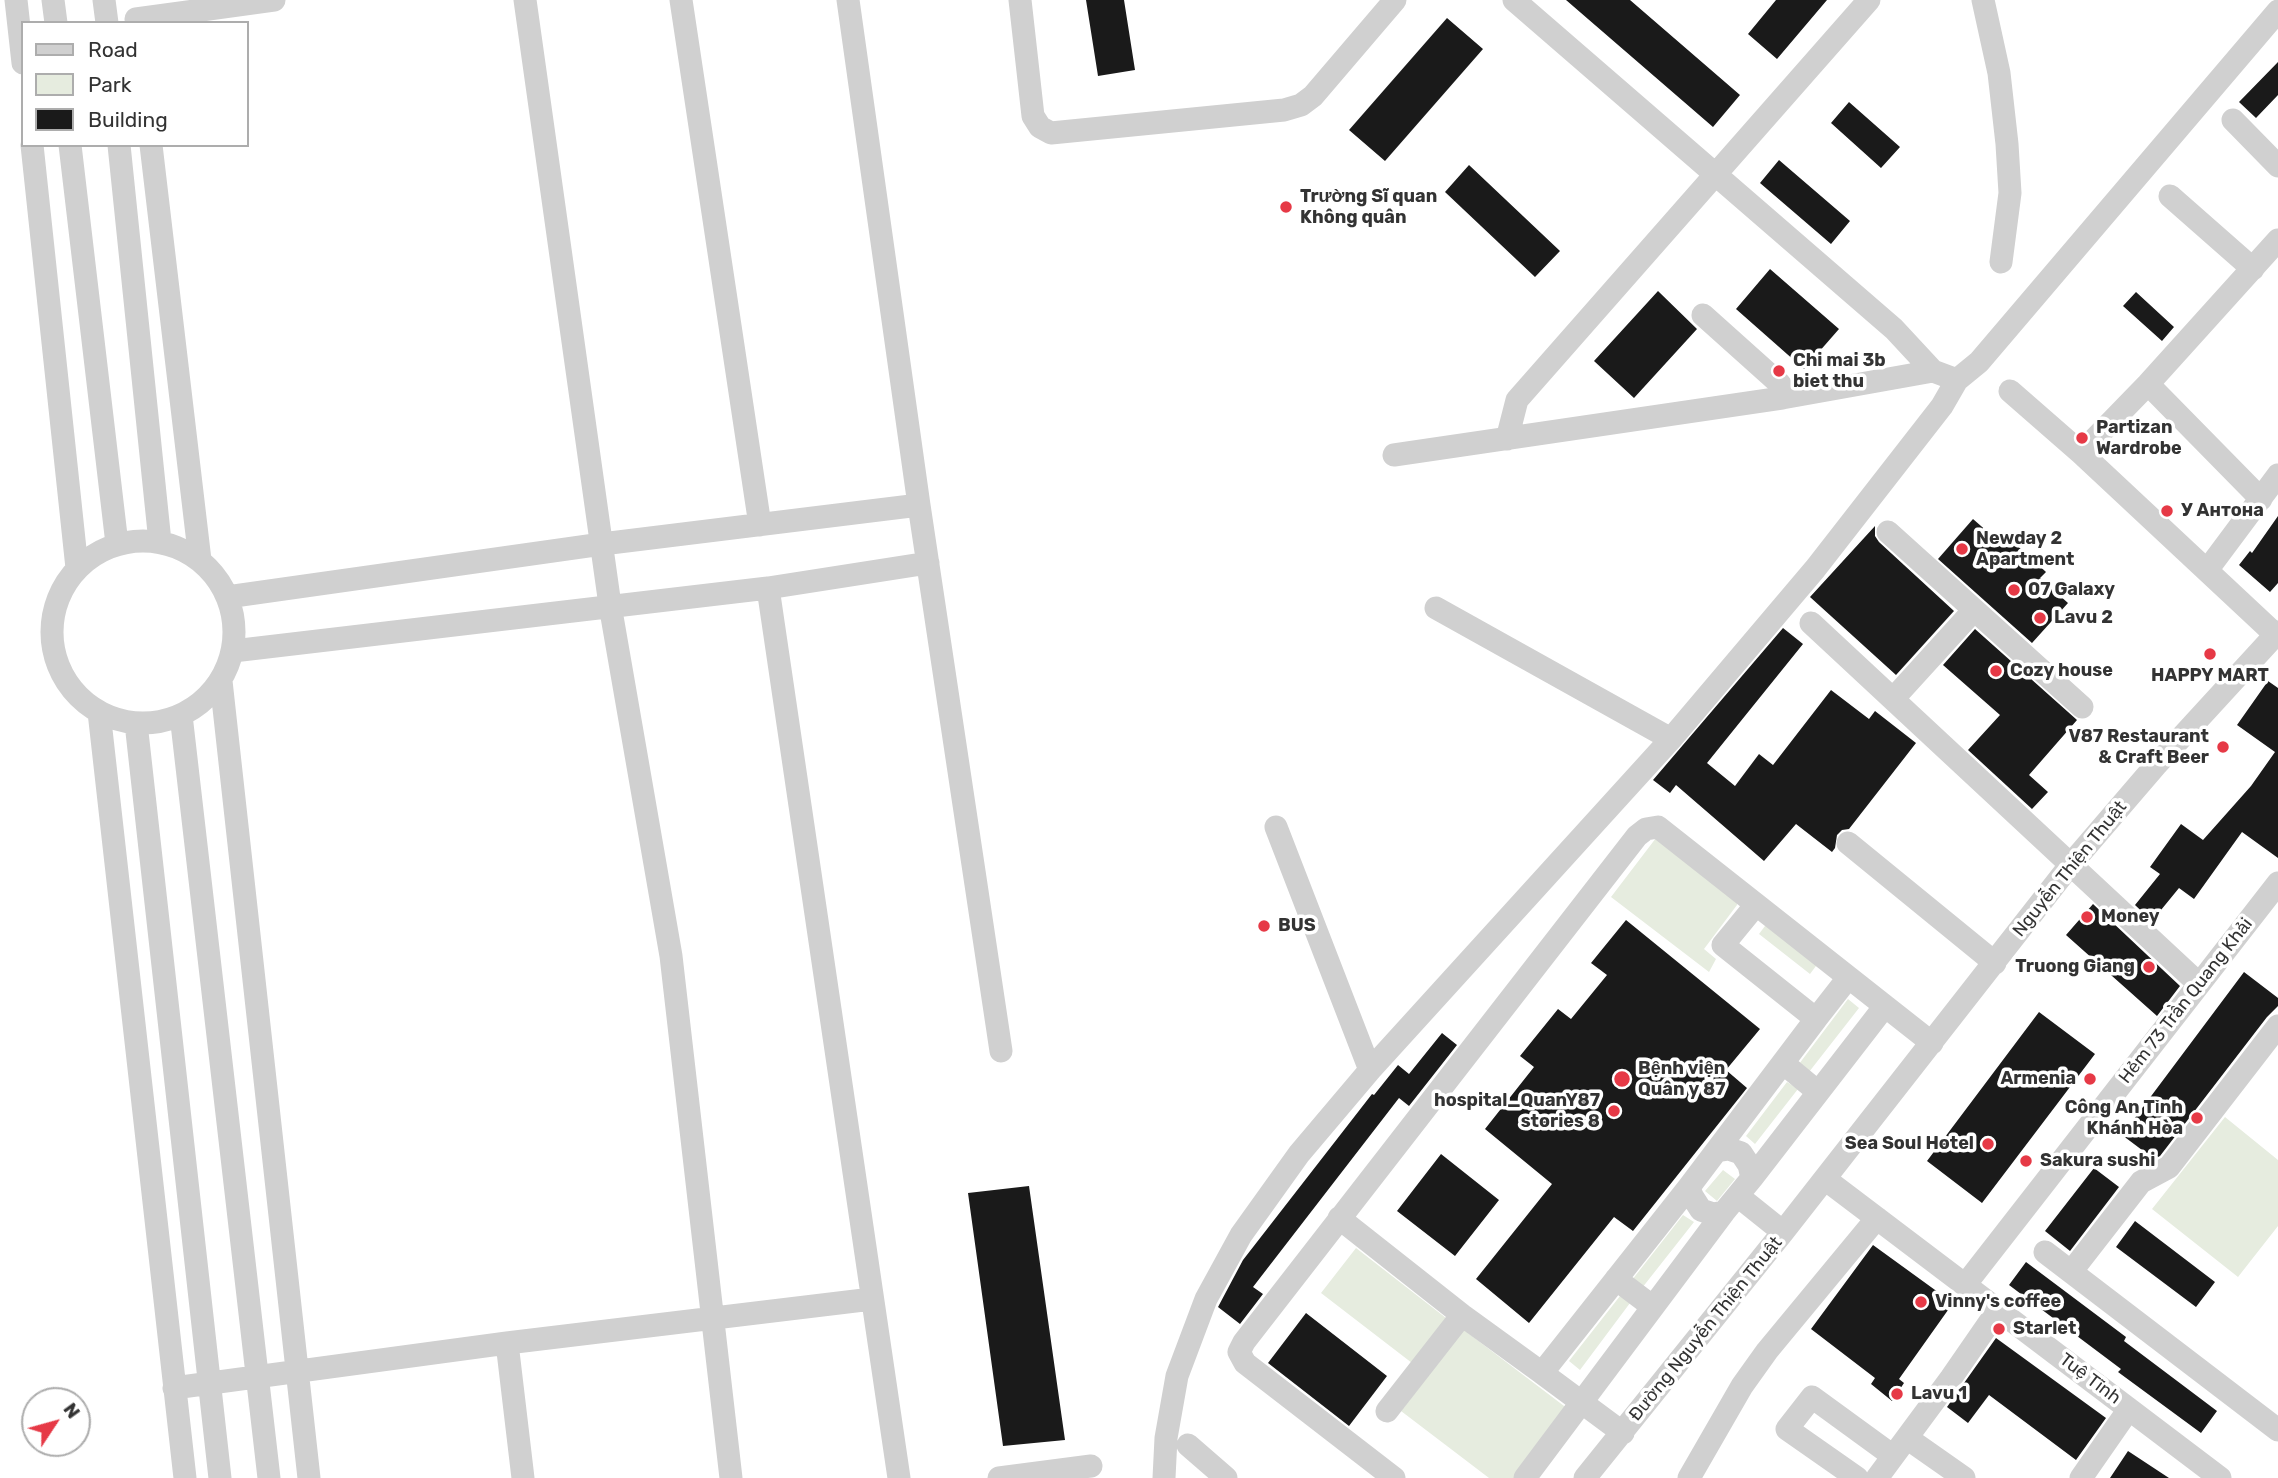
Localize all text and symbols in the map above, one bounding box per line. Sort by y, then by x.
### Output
legend [21,21,248,147]
text: Road [88,37,138,62]
text: Park [88,72,132,97]
text: Building [88,107,168,132]
place label: Trường Sĩ quan Không quân [1300,186,1434,228]
marker: Trường Sĩ quan Không quân [1278,199,1294,215]
place label: Chi mai 3b biet thu [1793,350,1886,392]
marker: Chi mai 3b biet thu [1771,363,1787,379]
place label: Partizan Wardrobe [2096,417,2182,460]
marker: Partizan Wardrobe [2074,430,2090,446]
place label: У Антона [2181,500,2264,522]
marker: У Антона [2159,503,2175,519]
place label: Newday 2 Apartment [1976,528,2075,570]
marker: Newday 2 Apartment [1954,541,1970,557]
place label: 07 Galaxy [2028,579,2115,601]
marker: 07 Galaxy [2006,582,2022,598]
place label: Lavu 2 [2054,607,2113,629]
marker: Lavu 2 [2032,610,2048,626]
marker: HAPPY MART [2202,646,2218,662]
place label: Cozy house [2010,660,2113,682]
marker: Cozy house [1988,663,2004,679]
place label: HAPPY MART [2151,665,2269,687]
place label: V87 Restaurant & Craft Beer [2068,726,2209,768]
marker: V87 Restaurant & Craft Beer [2215,739,2231,755]
street label: Nguyễn Thiện Thuật [2008,797,2132,941]
place label: Money [2101,906,2159,928]
marker: Money [2079,909,2095,925]
street label: Hẻm 73 Trần Quang Khải [2115,914,2257,1088]
place label: BUS [1278,915,1316,937]
marker: BUS [1256,918,1272,934]
place label: Truong Giang [2015,956,2135,978]
marker: Truong Giang [2141,959,2157,975]
place label: Bệnh viện Quân y 87 [1638,1058,1726,1100]
place label: Armenia [2000,1068,2076,1090]
marker: Bệnh viện Quân y 87 [1612,1069,1632,1089]
marker: Armenia [2082,1071,2098,1087]
place label: hospital_QuanY87 stories 8 [1434,1090,1600,1132]
place label: Công An Tỉnh Khánh Hòa [2064,1097,2183,1140]
marker: hospital_QuanY87 stories 8 [1606,1103,1622,1119]
marker: Công An Tỉnh Khánh Hòa [2189,1110,2205,1126]
place label: Sea Soul Hotel [1845,1133,1974,1155]
marker: Sea Soul Hotel [1980,1136,1996,1152]
place label: Sakura sushi [2040,1150,2155,1172]
marker: Sakura sushi [2018,1153,2034,1169]
street label: Đường Nguyễn Thiện Thuật [1625,1233,1787,1425]
place label: Vinny's coffee [1935,1291,2061,1313]
marker: Vinny's coffee [1913,1294,1929,1310]
place label: Starlet [2013,1318,2076,1340]
marker: Starlet [1991,1321,2007,1337]
street label: Tuệ Tĩnh [2055,1349,2125,1409]
place label: Lavu 1 [1911,1383,1967,1405]
marker: Lavu 1 [1889,1386,1905,1402]
north arrow [21,1387,91,1457]
text: N [58,1398,85,1423]

